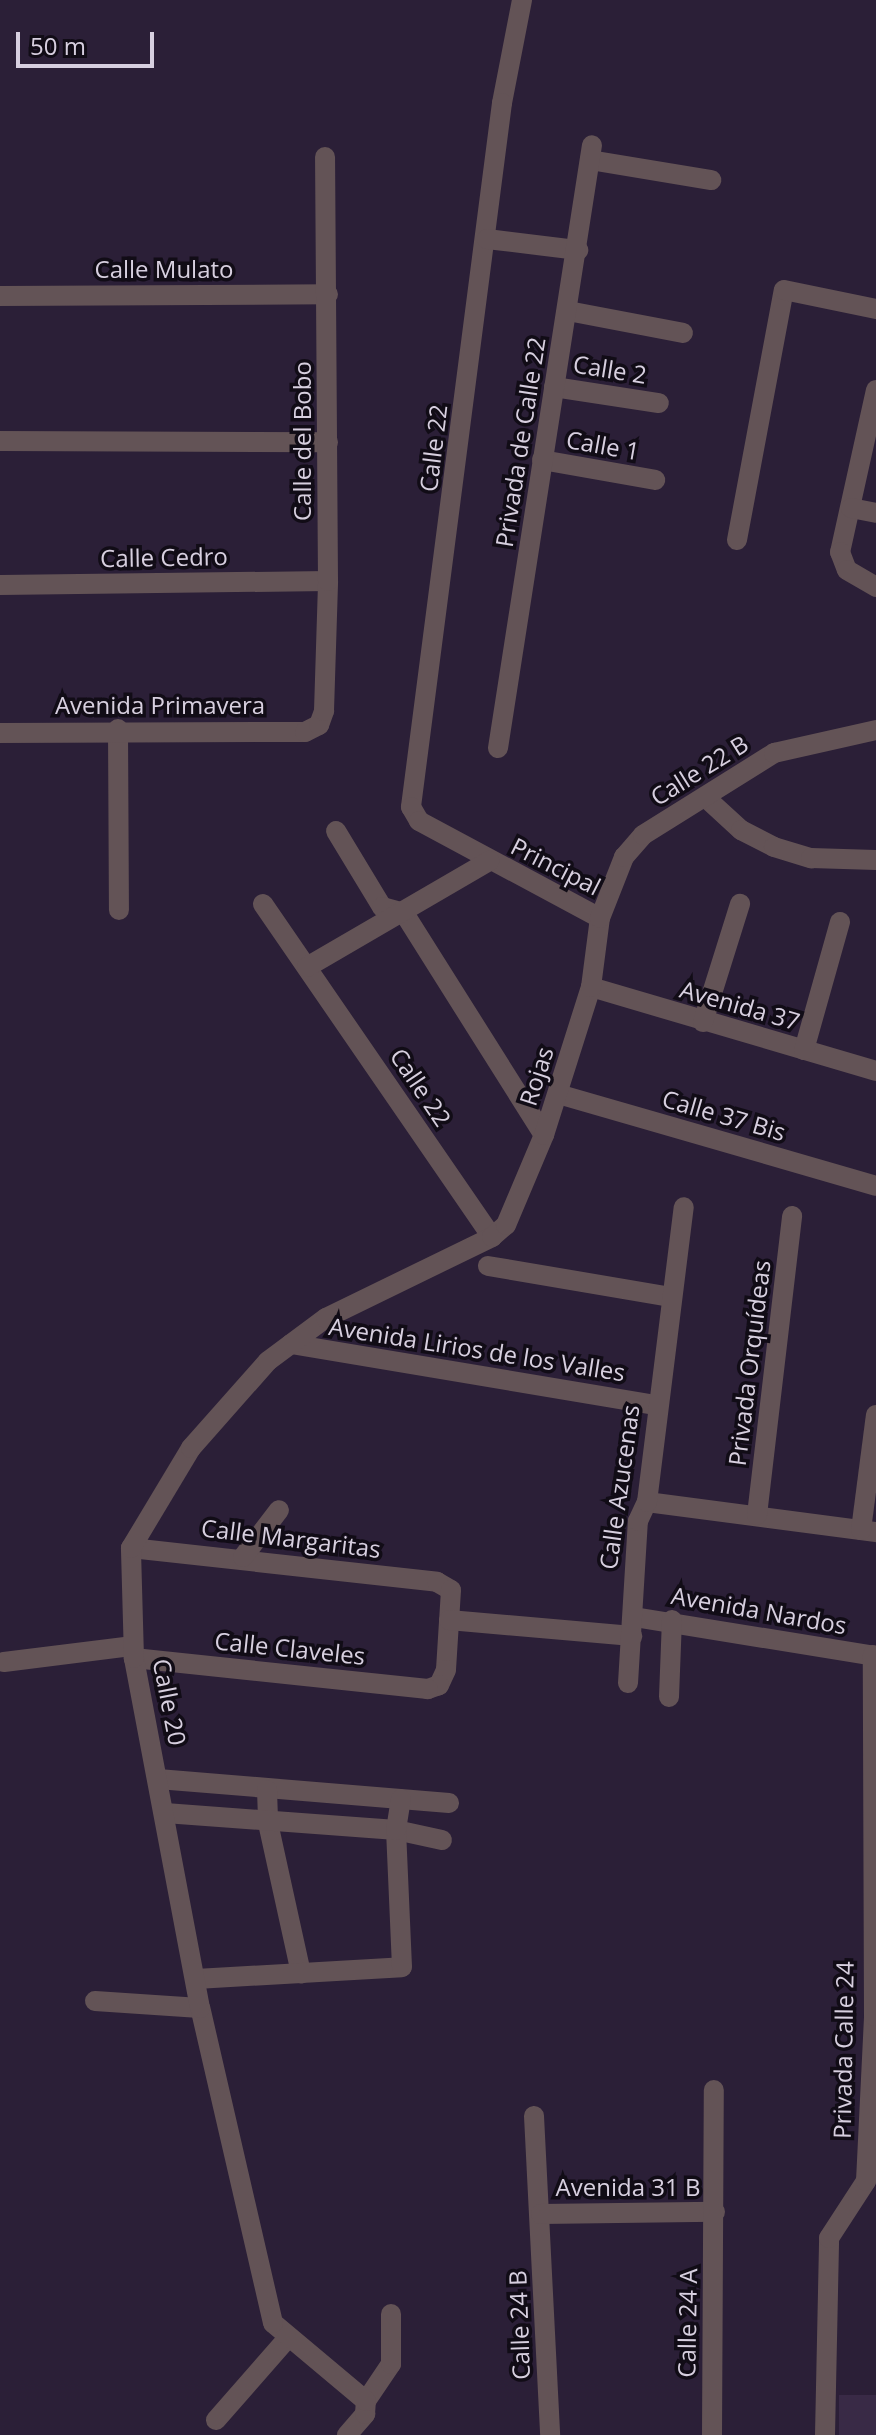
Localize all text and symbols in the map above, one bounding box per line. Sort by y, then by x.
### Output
scale bar [20,16,158,66]
text: 50 m [30,29,86,62]
street label: Calle Mulato [95,255,233,283]
street label: Privada de Calle 22 [489,335,551,549]
street label: Calle 2 [571,349,649,389]
street label: Calle del Bobo [288,361,316,521]
street label: Calle 22 [413,403,453,493]
street label: Calle 1 [564,424,642,466]
street label: Calle Cedro [100,541,228,573]
street label: Avenida Primavera [55,691,265,719]
street label: Calle 22 B [645,729,753,811]
street label: Principal [506,831,606,901]
street label: Avenida 37 [677,974,803,1036]
street label: Calle 22 [385,1043,457,1131]
street label: Rojas [513,1043,559,1109]
street label: Calle 37 Bis [659,1084,789,1146]
street label: Privada Orquídeas [722,1259,776,1467]
street label: Avenida Lirios de los Valles [327,1311,627,1387]
street label: Calle Azucenas [593,1403,645,1571]
street label: Calle Margaritas [200,1513,382,1563]
street label: Avenida Nardos [669,1580,849,1640]
street label: Calle Claveles [213,1626,367,1670]
street label: Calle 20 [147,1656,193,1748]
street label: Privada Calle 24 [827,1961,859,2139]
street label: Avenida 31 B [556,2173,700,2201]
street label: Calle 24 A [672,2268,702,2378]
street label: Calle 24 B [503,2270,535,2380]

